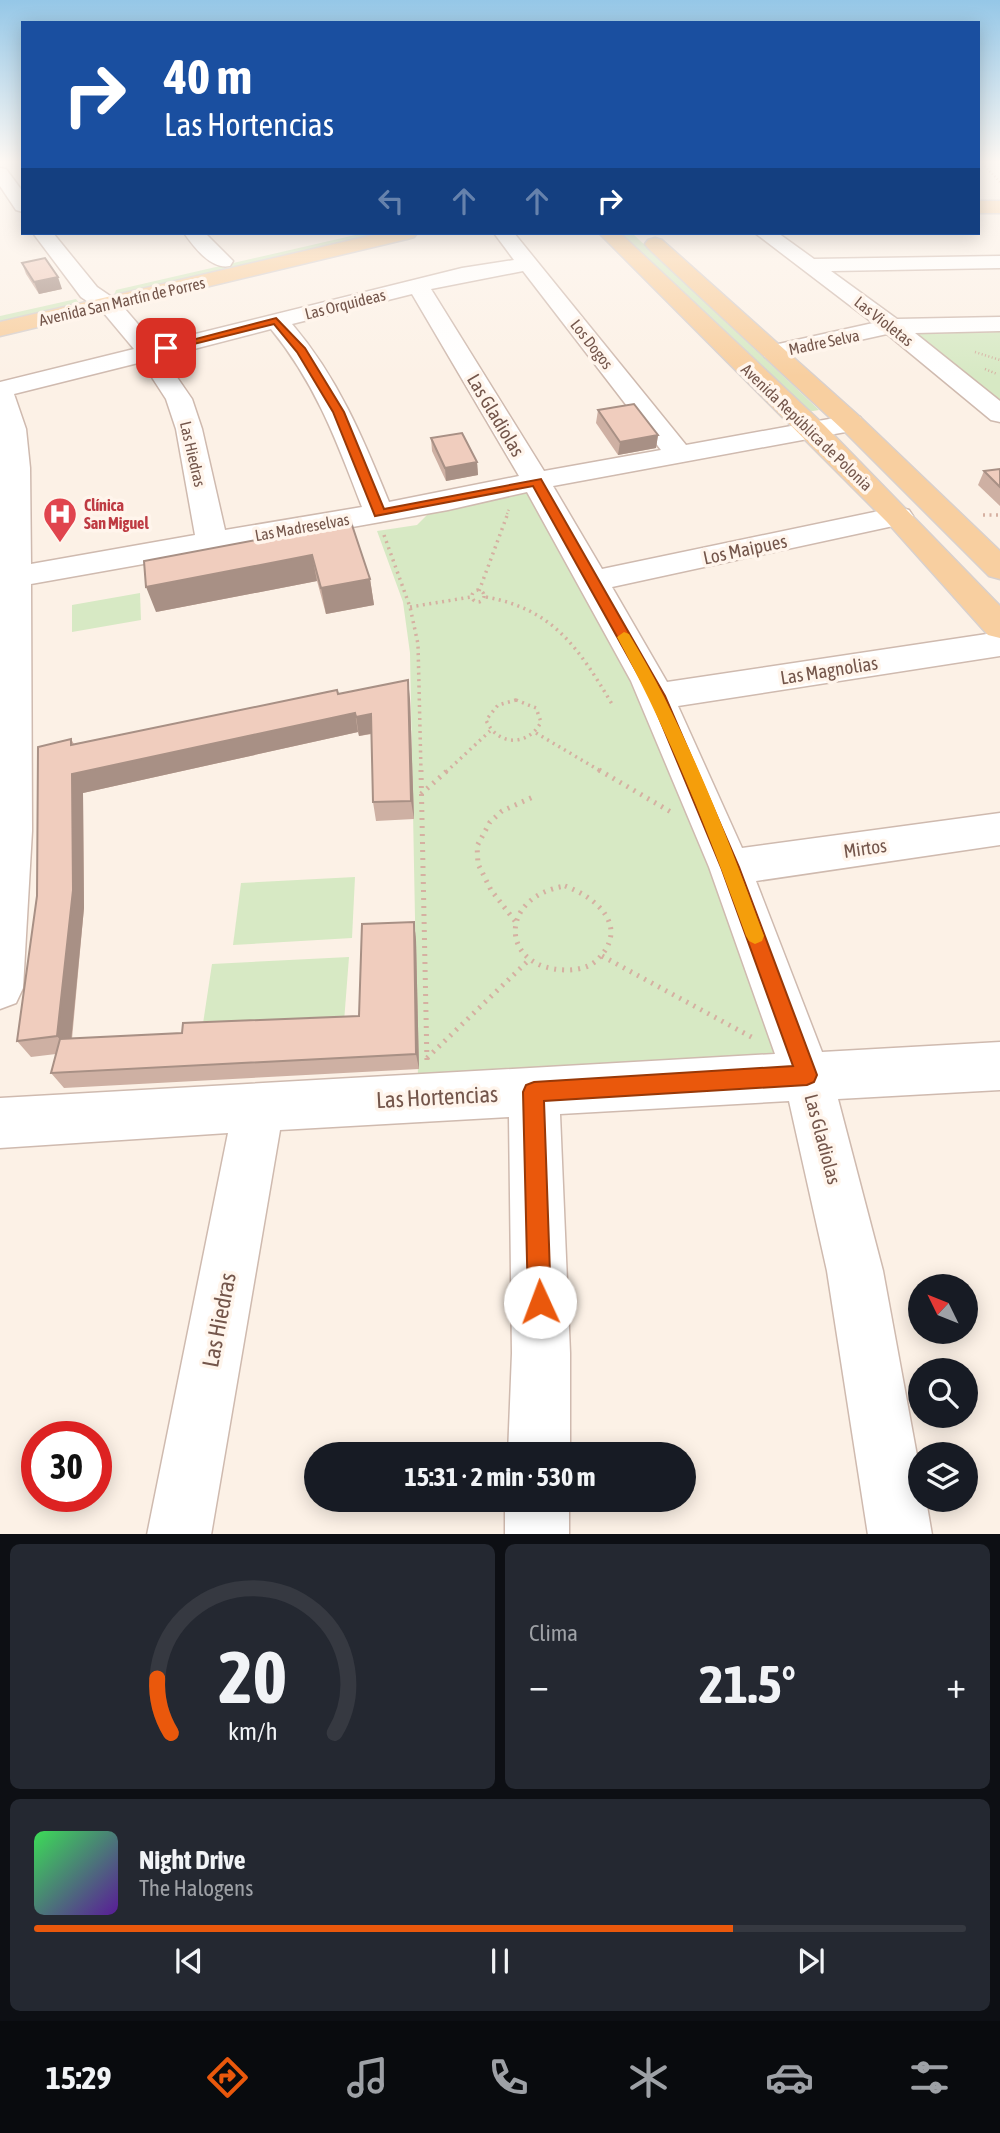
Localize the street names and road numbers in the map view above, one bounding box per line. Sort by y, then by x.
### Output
street label: Avenida San Martín de Porres [37,273,207,329]
street label: Las Orquideas [303,285,388,324]
street label: Las Violetas [851,292,917,350]
street label: Los Dogos [566,316,617,373]
street label: Madre Selva [787,326,861,358]
street label: Avenida República de Polonia [737,360,876,495]
street label: Las Gladiolas [463,370,529,460]
street label: Las Hiedras [177,419,209,489]
street label: Las Madreselvas [253,510,351,544]
street label: Los Maipues [701,529,789,569]
street label: Las Magnolias [779,651,880,689]
street label: Mirtos [842,834,888,862]
street label: Las Hortencias [375,1081,499,1113]
street label: Las Gladiolas [800,1092,846,1187]
street label: Las Hiedras [197,1270,241,1370]

